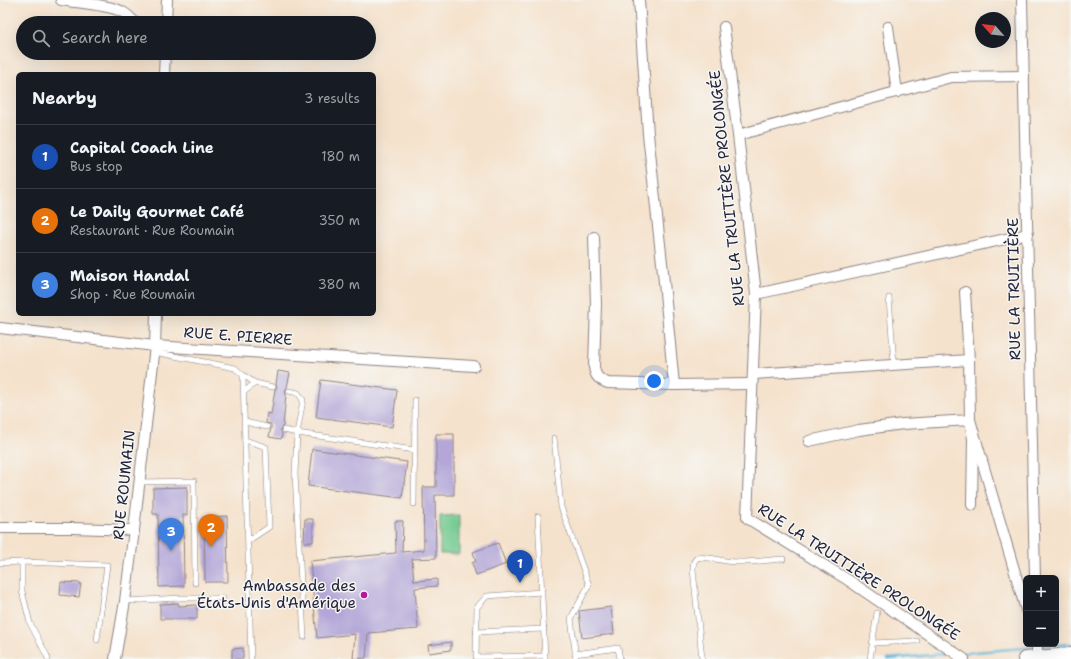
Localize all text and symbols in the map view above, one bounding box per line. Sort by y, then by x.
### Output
north arrow [975,12,1011,48]
search box [16,16,376,60]
icon: search [30,27,52,49]
text: Search here [62,28,148,48]
street label: RUE LA TRUITIÈRE PROLONGÉE [704,69,749,307]
text: Nearby [32,87,97,109]
text: 3 results [304,90,360,107]
text: Capital Coach Line [70,138,214,158]
text: 1 [42,148,48,165]
text: 180 m [321,148,360,165]
text: Bus stop [70,158,122,175]
text: Le Daily Gourmet Café [70,202,244,222]
text: 2 [40,212,50,229]
text: 350 m [319,212,360,229]
street label: RUE LA TRUITIÈRE [1002,217,1025,361]
text: Restaurant · Rue Roumain [70,222,235,239]
text: Maison Handal [70,266,190,286]
text: 3 [40,276,50,293]
text: 380 m [318,276,360,293]
text: Shop · Rue Roumain [70,286,195,303]
street label: RUE E. PIERRE [183,322,293,350]
your location [644,371,664,391]
street label: RUE ROUMAIN [108,429,140,541]
street label: RUE LA TRUITIÈRE PROLONGÉE [754,498,964,645]
pin: 2 [198,514,224,547]
pin: 3 [158,518,184,551]
pin: 1 [507,550,533,583]
map controls [1023,575,1059,647]
button: + [1023,575,1059,611]
place label: Ambassade des États-Unis d'Amérique [197,576,356,613]
marker: Ambassade des États-Unis d'Amérique [359,590,369,600]
button: − [1023,611,1059,647]

